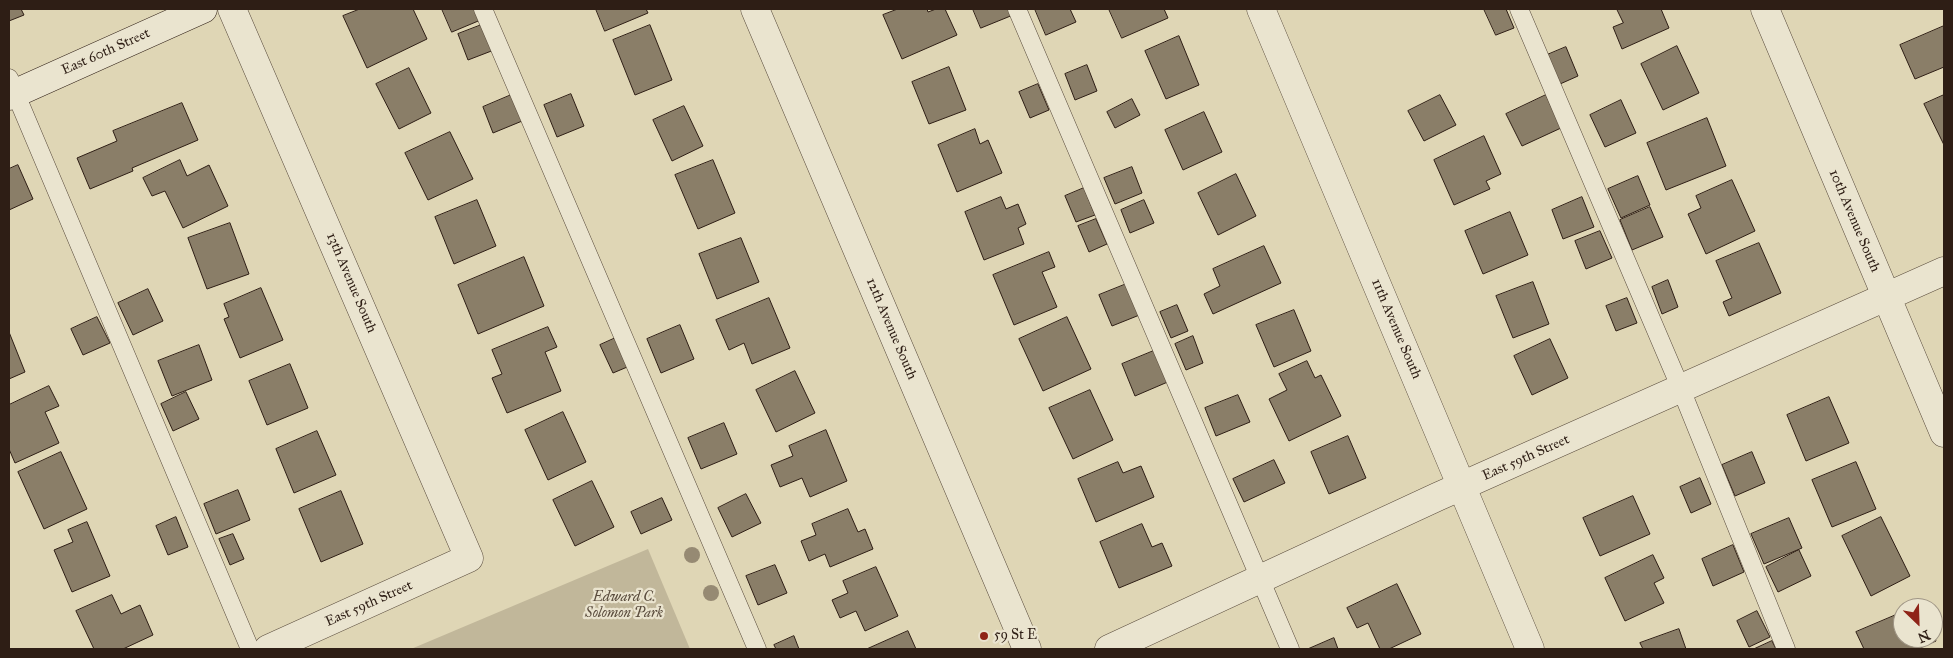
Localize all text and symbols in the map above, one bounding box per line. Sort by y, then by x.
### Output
street label: East 60th Street [59,25,153,79]
street label: 10th Avenue South [1825,167,1883,275]
street label: 13th Avenue South [322,230,380,336]
street label: 12th Avenue South [862,276,920,382]
street label: 11th Avenue South [1367,276,1425,382]
street label: East 59th Street [1480,431,1572,485]
street label: East 59th Street [323,577,415,631]
park label: Edward C. Solomon Park [585,590,663,622]
north arrow [1893,598,1943,648]
text: N [1915,626,1933,646]
place label: 59 St E [994,628,1037,644]
marker: 59 St E [978,630,990,642]

